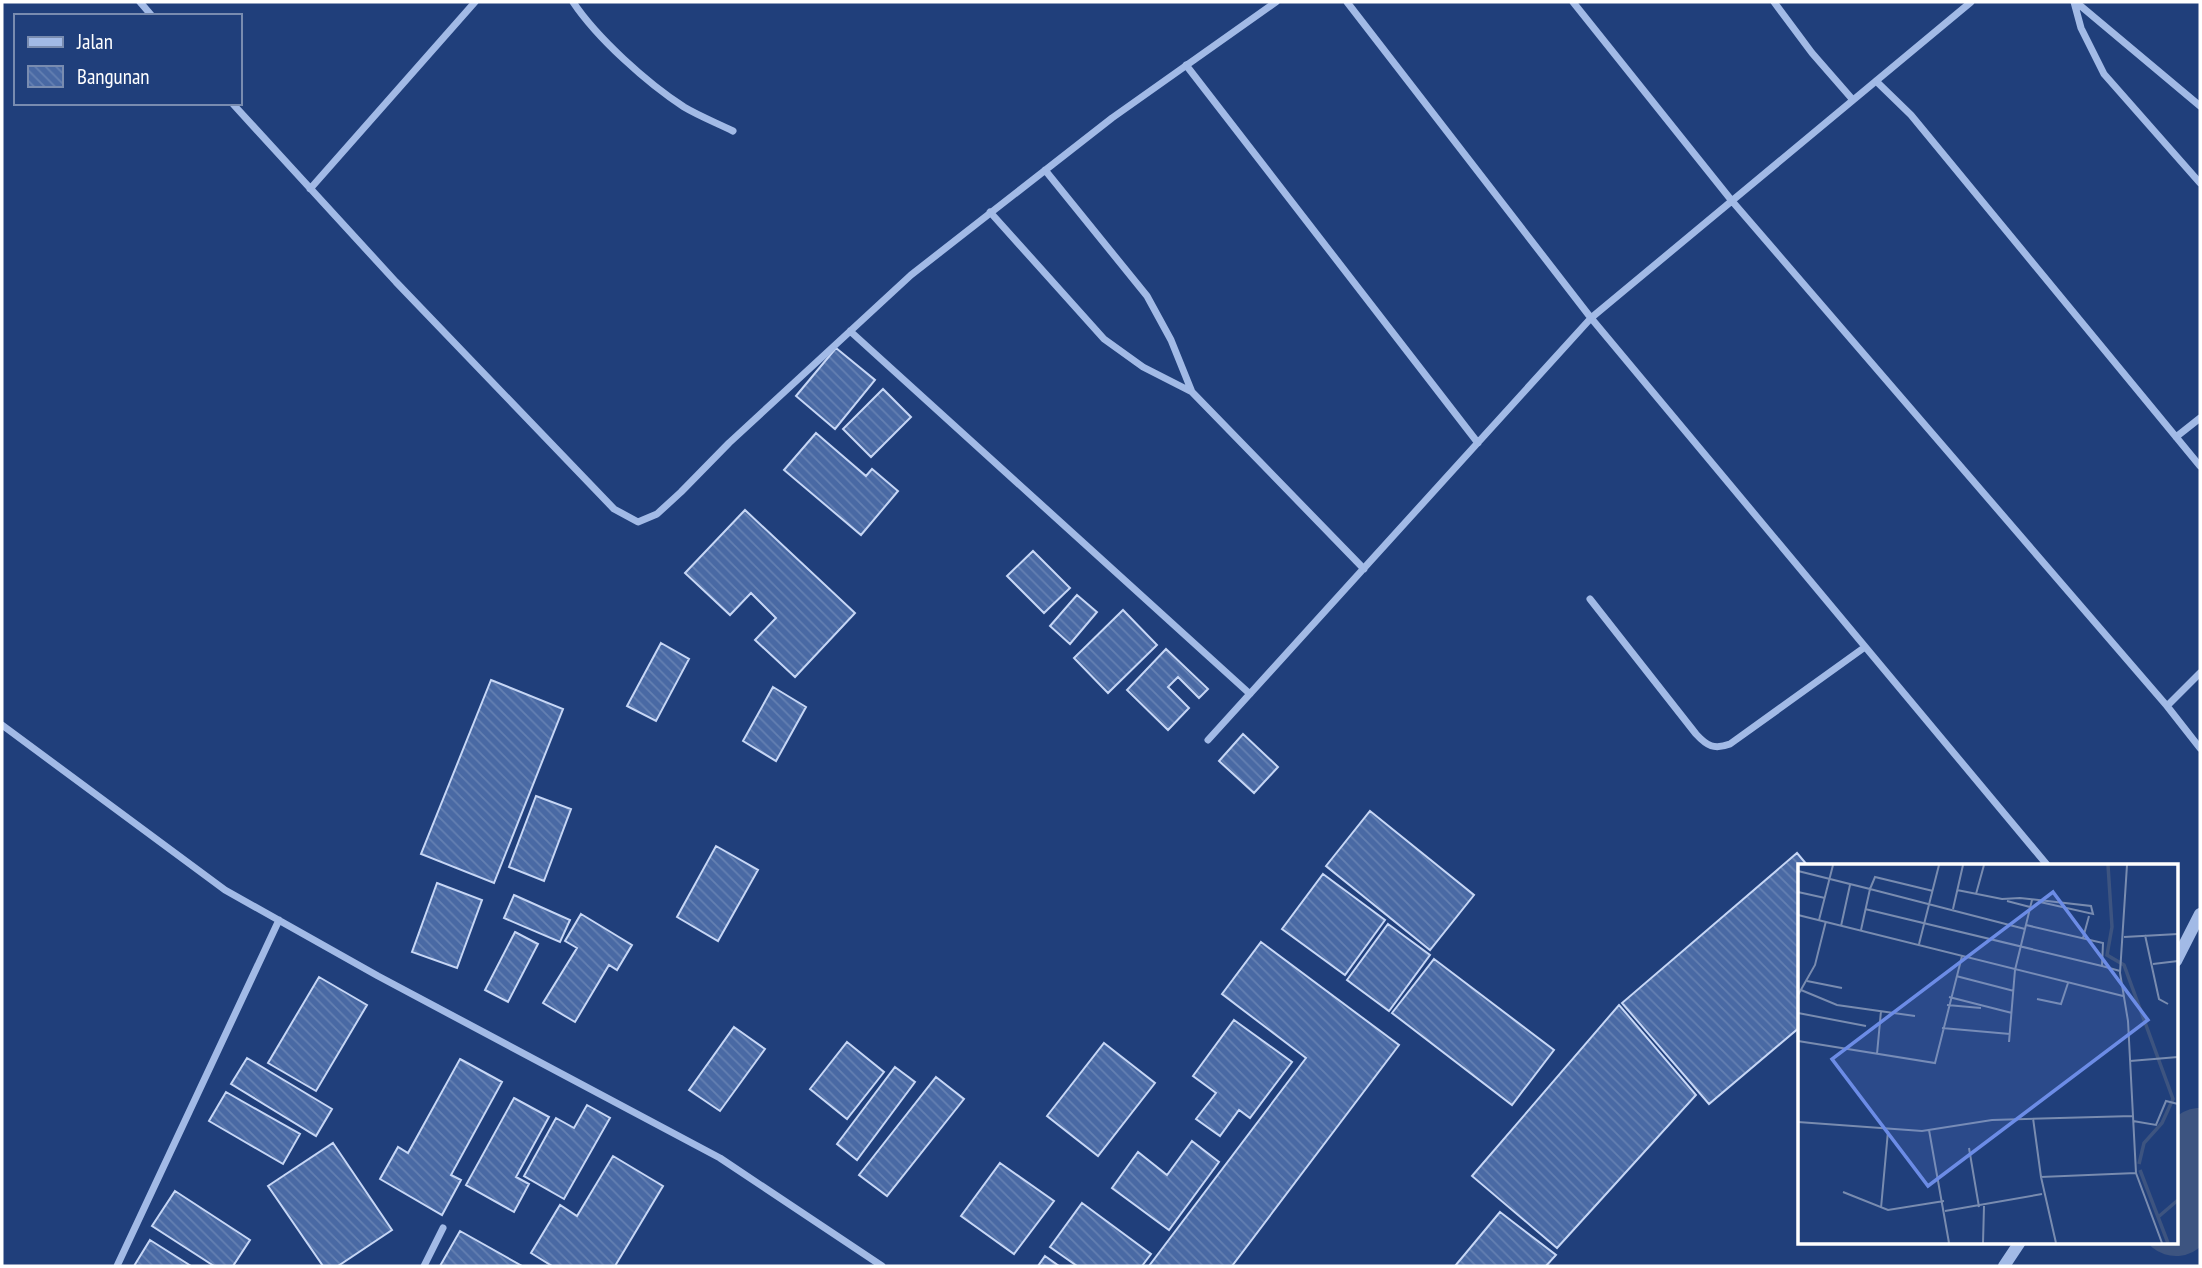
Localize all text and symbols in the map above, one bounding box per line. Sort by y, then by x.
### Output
legend [14,14,242,105]
text: Jalan [76,28,113,55]
text: Bangunan [77,63,150,90]
inset map [1798,864,2178,1244]

